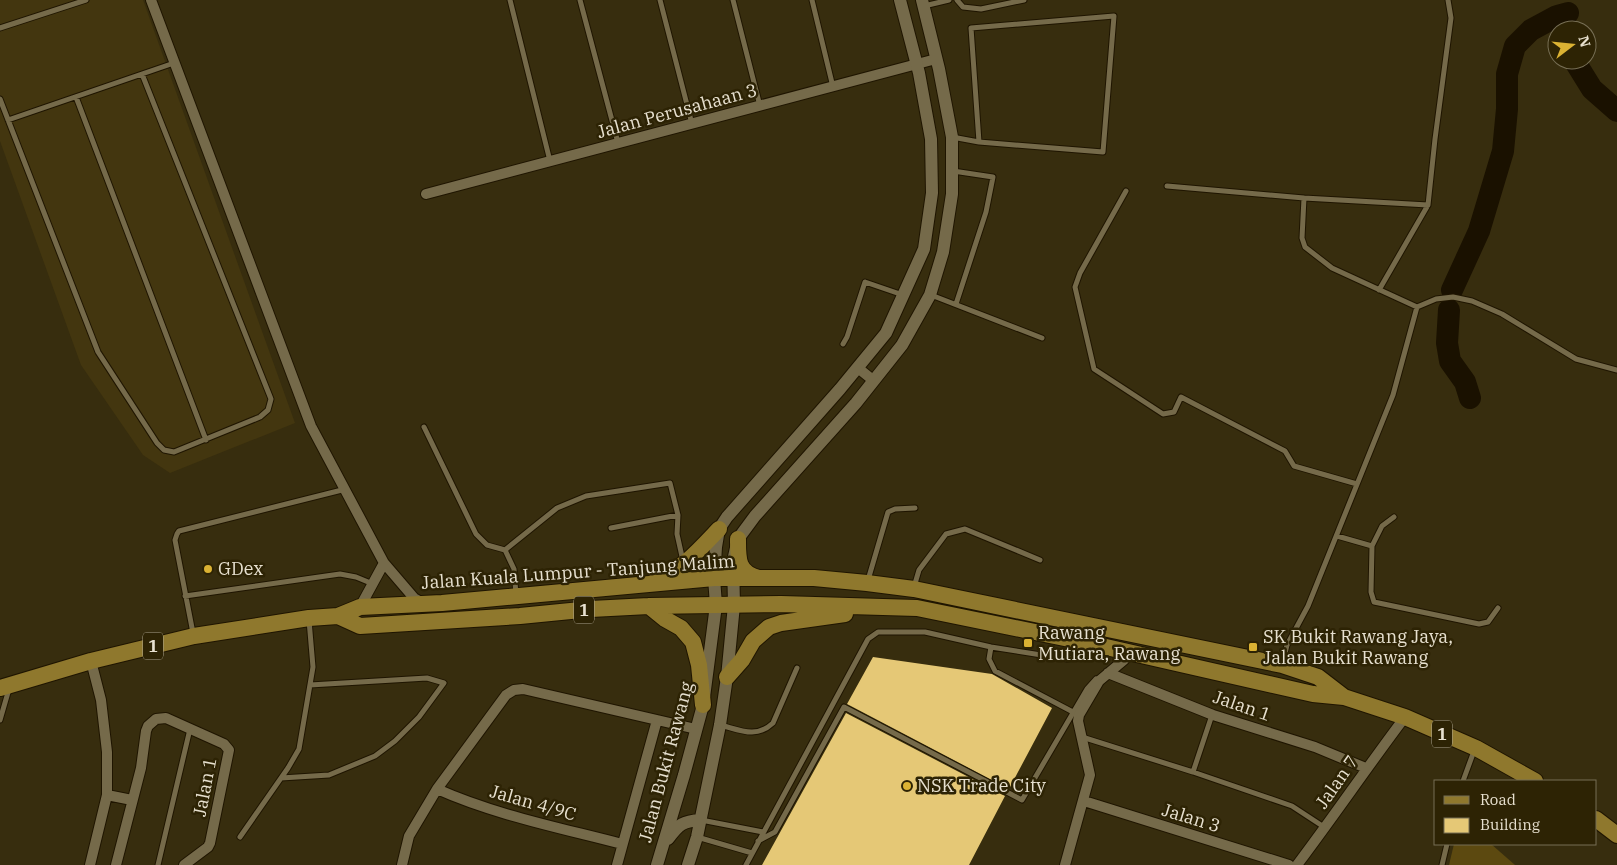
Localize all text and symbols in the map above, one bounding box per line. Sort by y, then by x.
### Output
north arrow [1547,20,1597,70]
text: N [1574,34,1595,49]
street label: Jalan Perusahaan 3 [594,78,759,143]
street label: Jalan Kuala Lumpur - Tanjung Malim [421,549,735,594]
place label: GDex [218,557,263,580]
marker: GDex [202,563,214,575]
road number: 1 [574,596,594,624]
place label: Rawang Mutiara, Rawang [1038,621,1180,665]
place label: SK Bukit Rawang Jaya, Jalan Bukit Rawang [1263,625,1453,669]
road number: 1 [143,632,163,659]
marker: Rawang Mutiara, Rawang [1022,637,1034,649]
marker: SK Bukit Rawang Jaya, Jalan Bukit Rawang [1247,641,1259,653]
street label: Jalan Bukit Rawang [633,679,698,845]
street label: Jalan 1 [1210,685,1274,726]
road number: 1 [1432,721,1452,748]
street label: Jalan 7 [1310,751,1363,813]
street label: Jalan 1 [188,755,221,818]
place label: NSK Trade City [917,774,1046,797]
street label: Jalan 4/9C [487,779,579,826]
marker: NSK Trade City [901,780,913,792]
legend [1434,780,1597,845]
text: Road [1480,790,1516,809]
street label: Jalan 3 [1159,798,1223,837]
text: Building [1480,815,1540,834]

